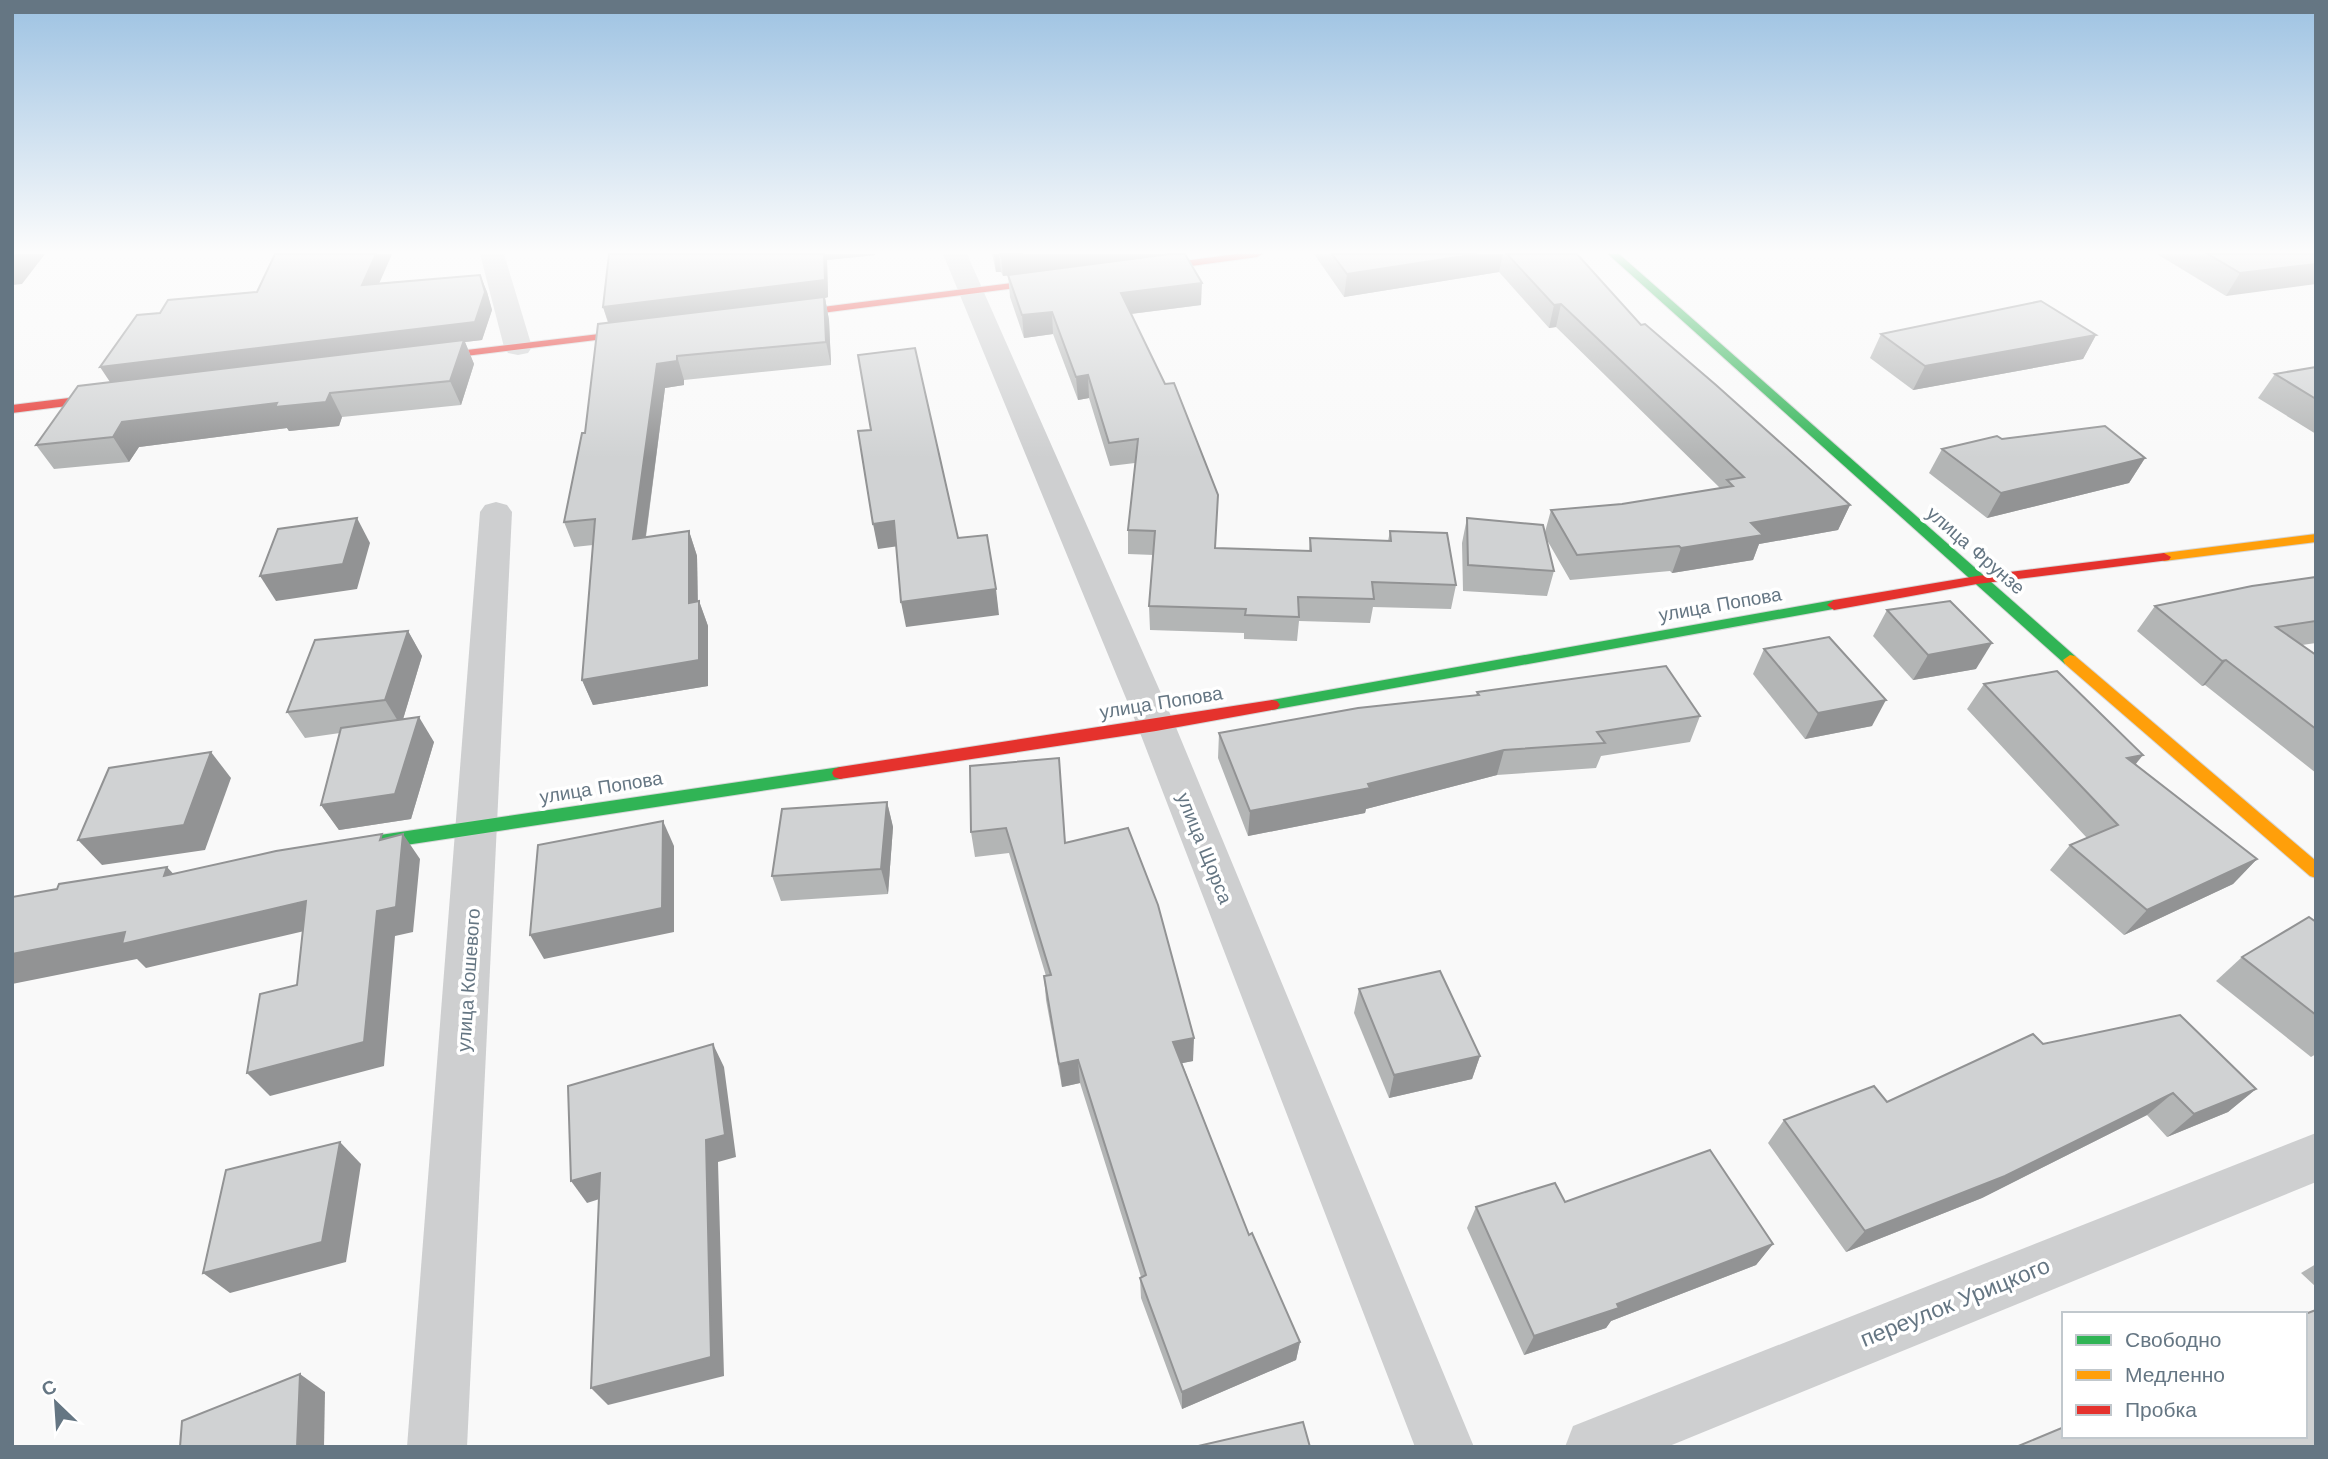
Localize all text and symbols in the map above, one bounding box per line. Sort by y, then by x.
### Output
street label: улица Фрунзе [1922,501,2029,599]
street label: улица Попова [1657,582,1784,627]
street label: улица Попова [1098,681,1225,724]
street label: улица Попова [538,766,665,809]
street label: улица Щорса [1172,789,1237,907]
street label: улица Кошевого [452,908,485,1053]
street label: переулок Урицкого [1856,1252,2054,1353]
legend [2062,1312,2307,1438]
text: Свободно [2125,1327,2222,1352]
text: Медленно [2125,1362,2225,1387]
north arrow [21,1368,91,1438]
text: С [38,1375,60,1401]
text: Пробка [2125,1397,2197,1422]

